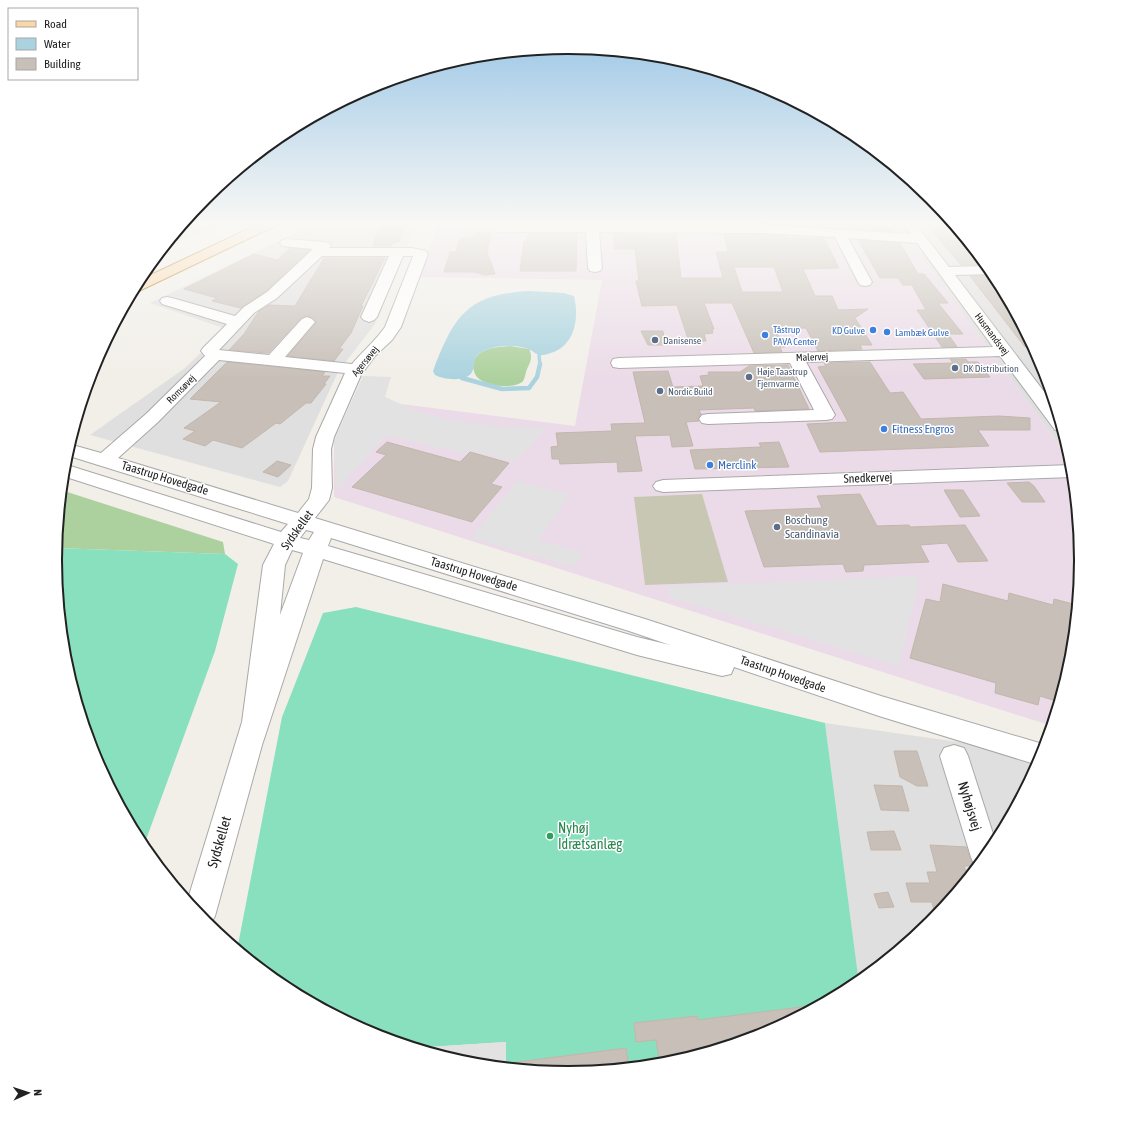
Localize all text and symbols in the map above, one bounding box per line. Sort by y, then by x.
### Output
legend [8,8,138,80]
text: Road [44,17,67,31]
text: Water [44,37,71,51]
text: Building [44,57,82,71]
street label: Husmandsvej [973,311,1011,357]
place label: Tåstrup PAVA Center [773,324,818,347]
place label: KD Gulve [832,325,865,336]
marker: KD Gulve [868,325,878,335]
marker: Lambæk Gulve [882,327,892,337]
place label: Lambæk Gulve [895,327,949,338]
marker: Tåstrup PAVA Center [760,330,770,340]
marker: Danisense [650,335,660,345]
place label: Danisense [663,335,702,346]
street label: Agersøvej [350,344,380,378]
street label: Malervej [796,351,828,363]
marker: DK Distribution [950,363,960,373]
place label: DK Distribution [963,363,1019,374]
place label: Høje Taastrup Fjernvarme [757,366,808,389]
street label: Romsøvej [164,372,198,406]
marker: Høje Taastrup Fjernvarme [744,372,754,382]
marker: Nordic Build [655,386,665,396]
place label: Nordic Build [668,386,713,397]
place label: Fitness Engros [892,422,954,436]
marker: Fitness Engros [879,424,889,434]
street label: Taastrup Hovedgade [120,458,210,498]
place label: Merclink [718,458,757,472]
marker: Merclink [705,460,715,470]
street label: Snedkervej [843,470,893,486]
street label: Sydskellet [278,507,316,552]
place label: Boschung Scandinavia [785,513,839,541]
marker: Boschung Scandinavia [772,522,782,532]
street label: Taastrup Hovedgade [429,554,519,594]
street label: Taastrup Hovedgade [738,653,828,695]
street label: Nyhøjsvej [955,779,985,833]
street label: Sydskellet [204,814,234,870]
place label: Nyhøj Idrætsanlæg [558,820,622,852]
marker: Nyhøj Idrætsanlæg [545,831,555,841]
north arrow [8,1073,48,1113]
text: N [32,1089,44,1096]

